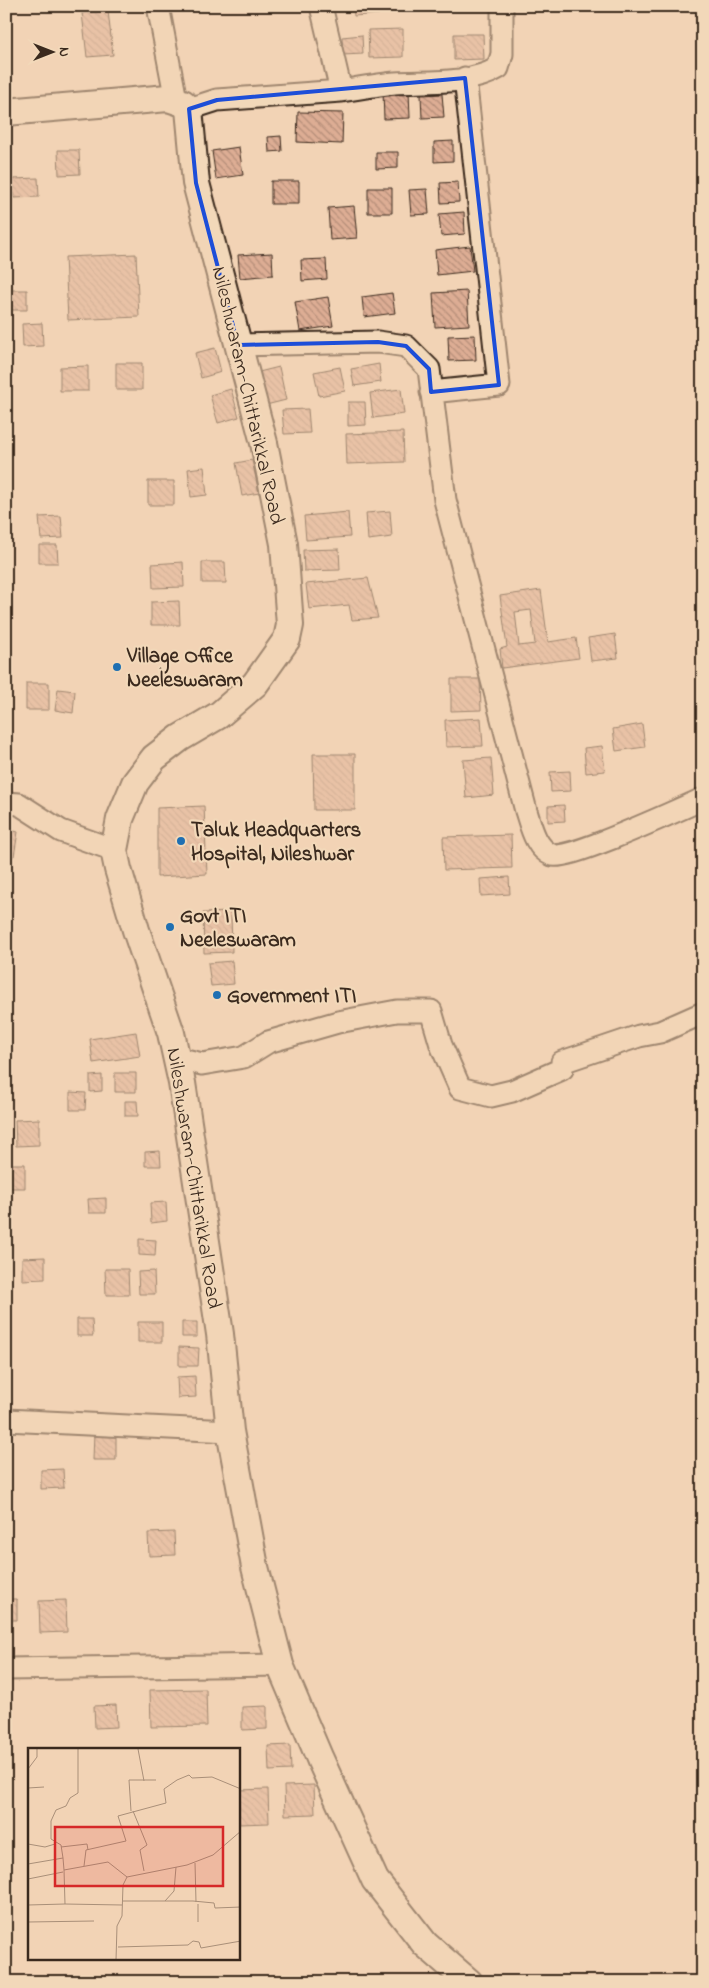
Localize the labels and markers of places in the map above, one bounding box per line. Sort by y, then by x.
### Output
place label: Village Office Neeleswaram [126,642,243,696]
marker: Village Office Neeleswaram [111,661,123,673]
place label: Taluk Headquarters Hospital, Nileshwar [191,816,362,870]
marker: Taluk Headquarters Hospital, Nileshwar [175,835,187,847]
place label: Govt ITI Neeleswaram [180,902,296,956]
marker: Govt ITI Neeleswaram [164,921,176,933]
place label: Government ITI [227,982,356,1012]
marker: Government ITI [211,989,223,1001]

